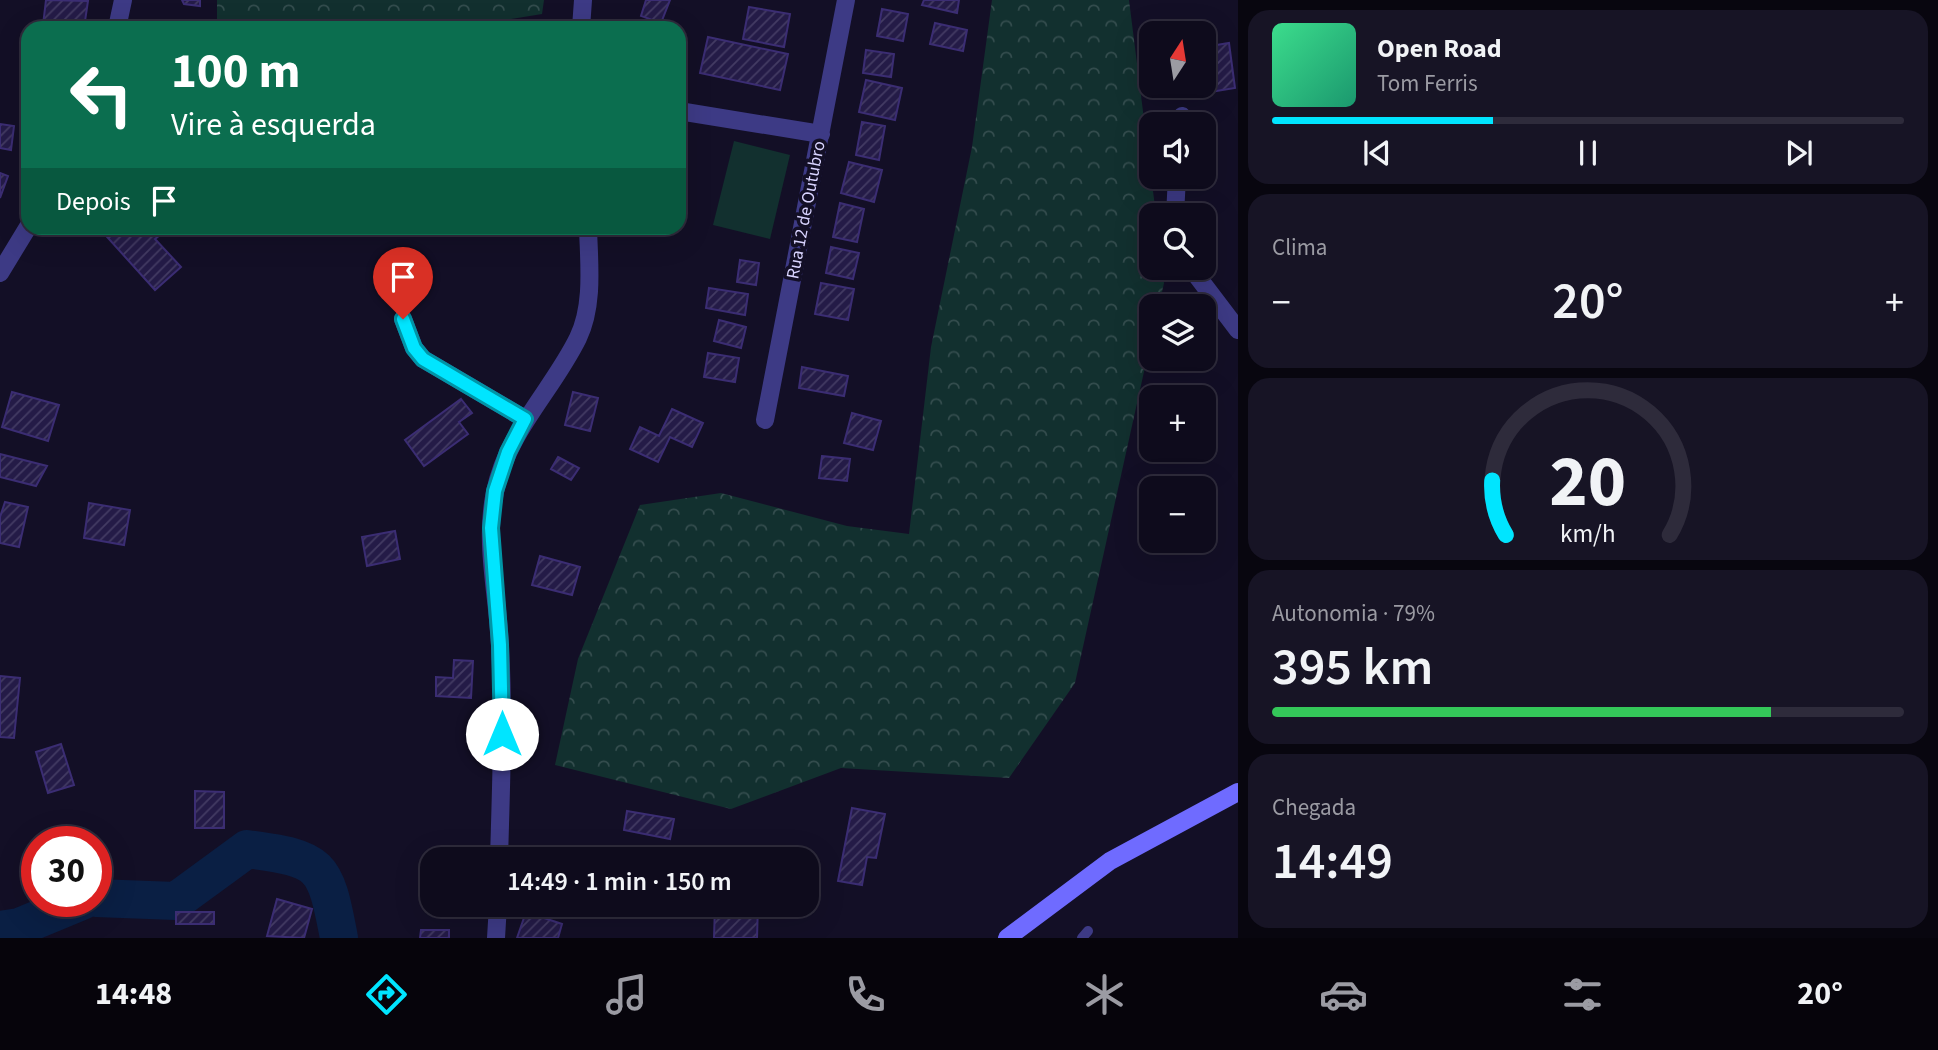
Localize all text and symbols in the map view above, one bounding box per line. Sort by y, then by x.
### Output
north arrow [1139,21,1216,98]
map controls [1139,21,1216,553]
text: Open Road [1377,30,1502,67]
text: 100 m [171,37,300,107]
icon: left [56,49,147,140]
text: Tom Ferris [1377,67,1478,100]
text: Vire à esquerda [171,102,376,148]
button: sound [1139,112,1216,189]
icon: previous [1358,134,1396,172]
icon: pause [1569,134,1607,172]
icon: next [1780,134,1818,172]
street label: Rua 12 de Outubro [780,139,832,281]
icon: arrive [145,182,183,220]
text: Depois [56,183,131,220]
button: search [1139,203,1216,280]
text: Clima [1272,231,1327,264]
pin [373,247,433,319]
icon: arrive [384,258,422,296]
text: 20° [1552,265,1624,339]
text: − [1272,276,1291,330]
text: + [1885,276,1904,330]
button: layers [1139,294,1216,371]
button: + [1139,385,1216,462]
text: 20 [1550,430,1626,534]
button: − [1139,476,1216,553]
text: km/h [1560,516,1616,552]
text: Autonomia · 79% [1272,597,1435,630]
text: 395 km [1272,631,1433,705]
position arrow [465,697,539,771]
text: Chegada [1272,791,1356,824]
text: 14:49 [1272,825,1393,899]
speed limit sign: 30 [21,826,112,917]
text: 14:49 · 1 min · 150 m [507,863,732,900]
icon: directions [362,970,411,1019]
icon: music [602,970,651,1019]
icon: phone [841,970,890,1019]
icon: climate [1080,970,1129,1019]
icon: car [1319,970,1368,1019]
icon: filters [1558,970,1607,1019]
text: 14:48 [95,971,172,1017]
text: 20° [1797,971,1843,1017]

